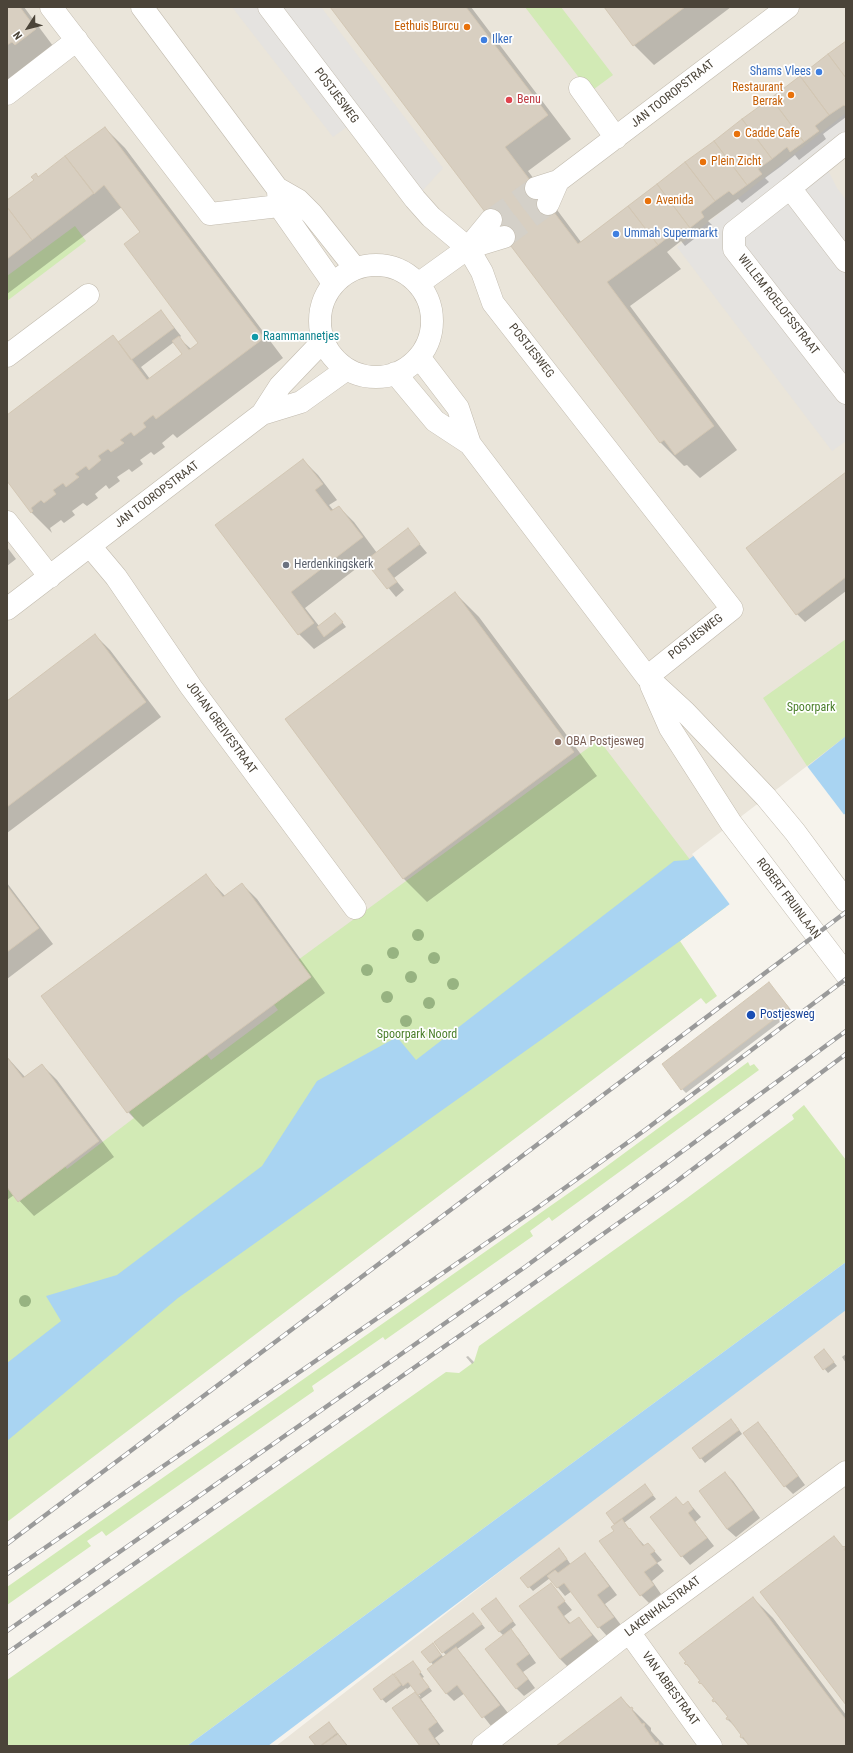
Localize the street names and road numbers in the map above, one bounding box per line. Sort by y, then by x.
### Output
street label: JAN TOOROPSTRAAT [629,57,717,131]
street label: POSTJESWEG [311,66,361,126]
street label: WILLEM ROELOFSSTRAAT [734,252,822,358]
street label: POSTJESWEG [505,321,557,381]
street label: JAN TOOROPSTRAAT [112,459,202,531]
street label: POSTJESWEG [666,611,726,663]
street label: JOHAN GREIVESTRAAT [183,679,259,777]
street label: ROBERT FRUINLAAN [753,856,823,942]
street label: LAKENHALSTRAAT [622,1574,704,1640]
street label: VAN ABBESTRAAT [638,1649,702,1729]

